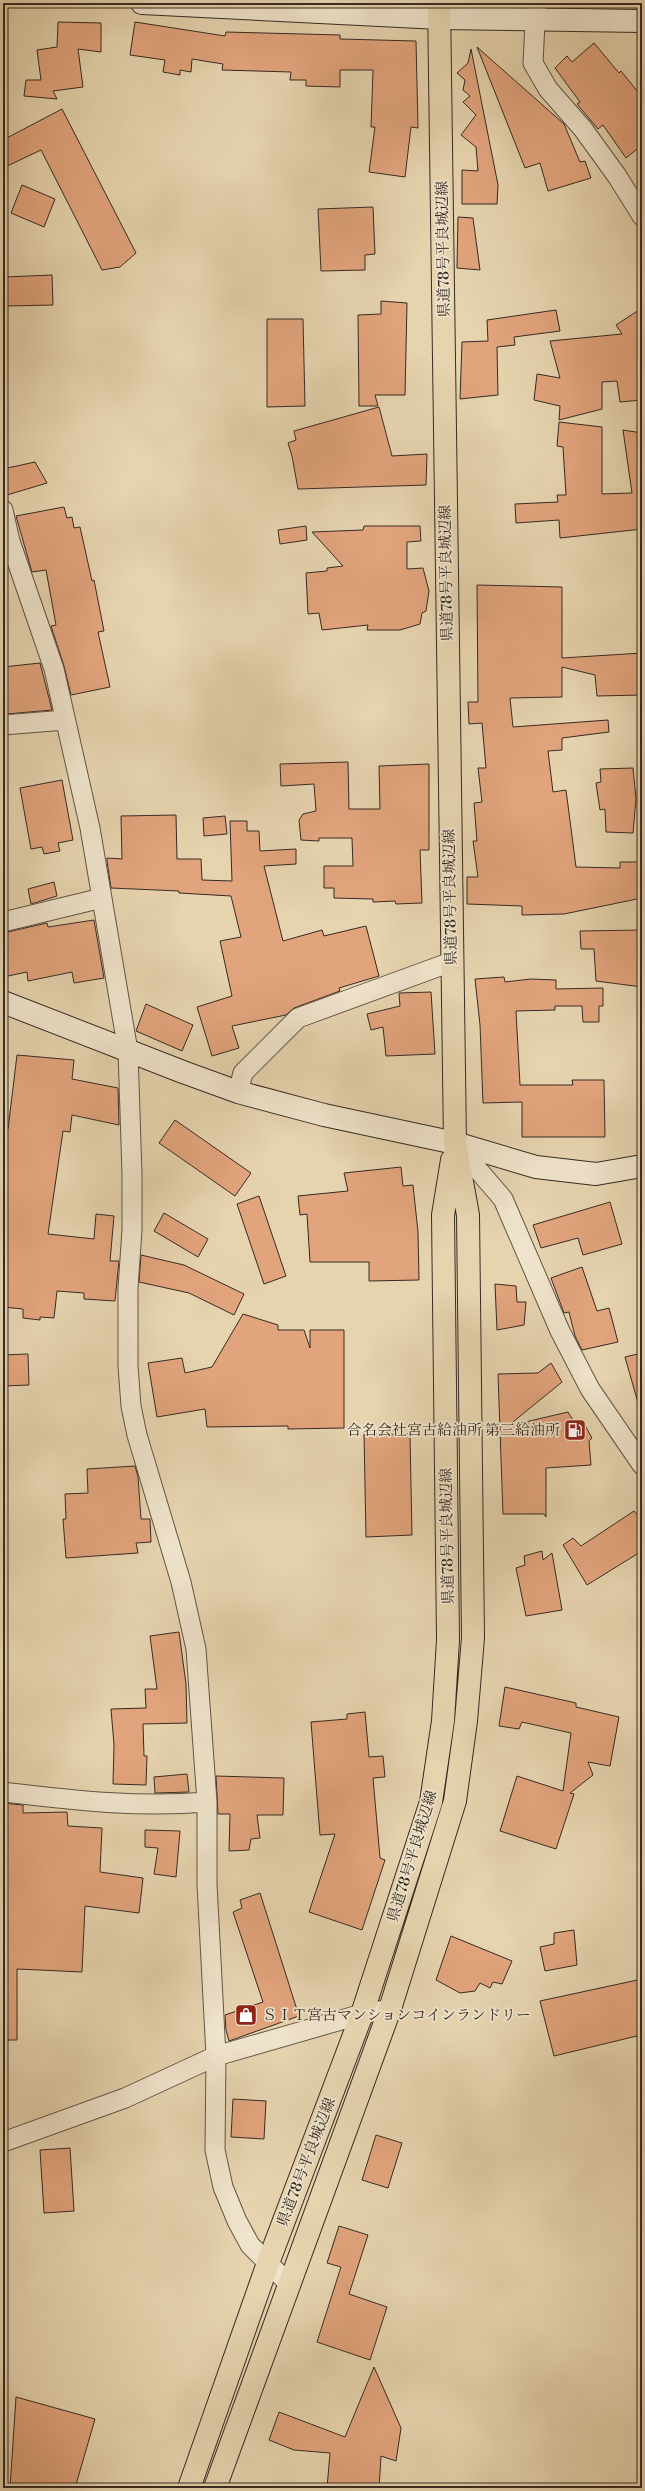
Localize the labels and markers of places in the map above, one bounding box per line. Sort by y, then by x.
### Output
fuel station icon: 合名会社宮古給油所 第三給油所 [562,1417,588,1443]
place label: 合名会社宮古給油所 第三給油所 [347,1421,560,1440]
shop icon: ＳＩＴ宮古マンションコインランドリー [233,2002,259,2028]
place label: ＳＩＴ宮古マンションコインランドリー [262,2006,531,2025]

